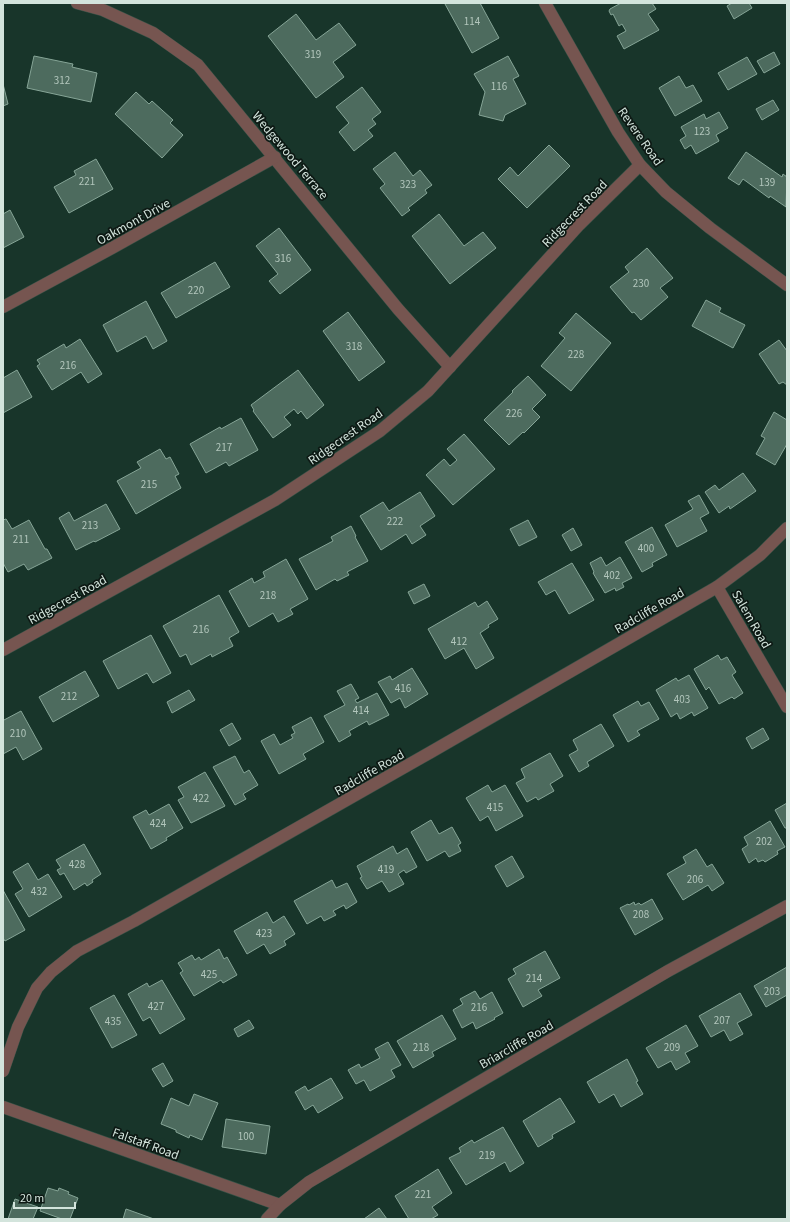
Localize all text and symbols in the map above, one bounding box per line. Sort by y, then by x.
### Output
house number: 114 [464,14,481,29]
house number: 319 [305,47,321,62]
house number: 312 [54,73,70,88]
house number: 116 [491,79,508,94]
street label: Revere Road [613,104,667,169]
street label: Wedgewood Terrace [248,108,332,204]
house number: 123 [694,124,710,139]
house number: 221 [79,174,95,189]
house number: 139 [759,175,775,190]
street label: Ridgecrest Road [538,176,612,251]
house number: 323 [400,177,416,192]
street label: Oakmont Drive [93,194,174,250]
house number: 316 [275,251,292,266]
house number: 230 [633,276,649,291]
house number: 220 [188,283,204,298]
house number: 318 [346,339,363,354]
house number: 228 [568,347,585,362]
house number: 216 [60,358,77,373]
street label: Ridgecrest Road [305,404,387,469]
house number: 226 [506,406,523,421]
house number: 217 [216,440,232,455]
house number: 215 [141,477,157,492]
house number: 222 [387,514,403,529]
house number: 213 [82,518,98,533]
house number: 211 [13,532,29,547]
house number: 400 [638,541,654,556]
house number: 402 [604,568,620,583]
street label: Ridgecrest Road [25,571,110,629]
street label: Radcliffe Road [611,584,688,638]
street label: Salem Road [727,587,775,652]
house number: 218 [260,588,277,603]
house number: 216 [193,622,210,637]
house number: 412 [451,634,467,649]
house number: 416 [395,681,412,696]
house number: 212 [61,689,77,704]
house number: 403 [674,692,690,707]
house number: 414 [353,703,370,718]
house number: 210 [10,726,26,741]
street label: Radcliffe Road [331,746,408,800]
house number: 422 [193,791,209,806]
house number: 415 [487,800,503,815]
house number: 424 [150,816,167,831]
house number: 202 [756,834,772,849]
house number: 428 [69,857,86,872]
house number: 419 [378,862,394,877]
house number: 206 [687,872,704,887]
house number: 432 [31,884,47,899]
house number: 208 [633,907,650,922]
house number: 423 [256,926,272,941]
house number: 425 [201,967,217,982]
house number: 214 [526,971,543,986]
house number: 203 [764,984,780,999]
house number: 427 [148,999,164,1014]
house number: 216 [471,1000,488,1015]
house number: 207 [714,1013,730,1028]
house number: 435 [105,1014,121,1029]
street label: Briarcliffe Road [476,1016,557,1073]
house number: 218 [413,1040,430,1055]
house number: 209 [664,1040,680,1055]
street label: Falstaff Road [110,1124,181,1164]
house number: 100 [238,1129,254,1144]
house number: 219 [479,1148,495,1163]
scale bar [14,1184,75,1210]
house number: 221 [415,1187,431,1202]
text: 20 m [20,1190,44,1207]

